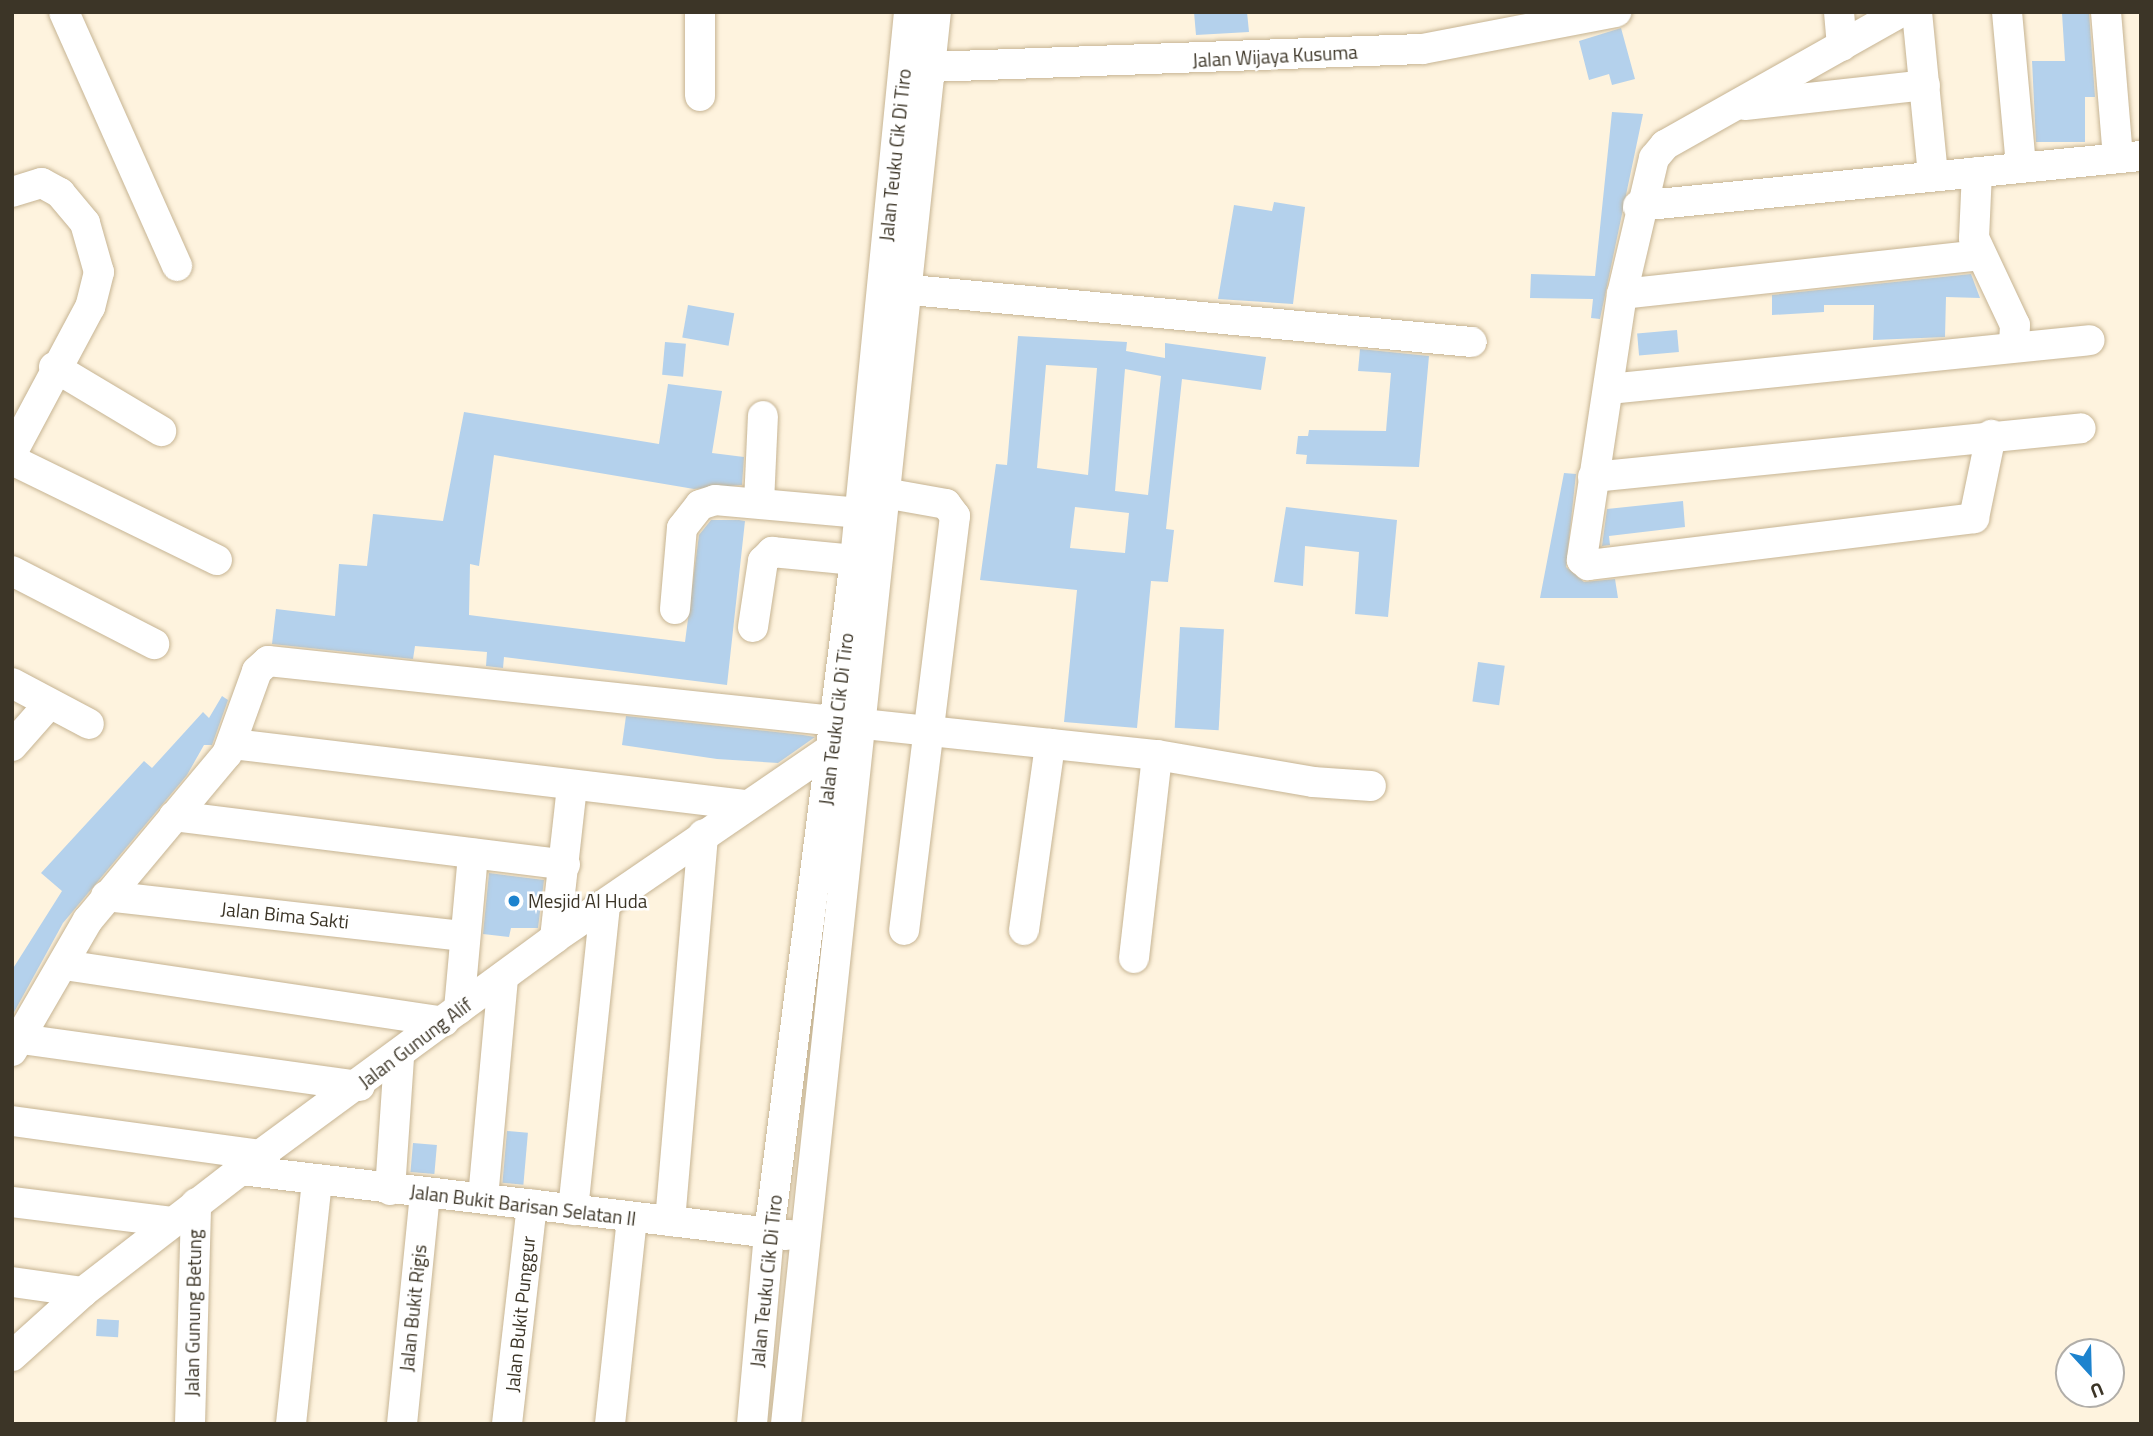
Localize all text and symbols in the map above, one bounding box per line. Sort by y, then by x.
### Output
street label: Jalan Wijaya Kusuma [1192,40,1358,72]
street label: Jalan Teuku Cik Di Tiro [875,68,915,242]
street label: Jalan Teuku Cik Di Tiro [814,631,858,807]
place label: Mesjid Al Huda [528,890,647,912]
marker: Mesjid Al Huda [506,893,522,909]
street label: Jalan Bima Sakti [220,897,350,933]
street label: Jalan Gunung Alif [354,993,476,1093]
street label: Jalan Bukit Barisan Selatan II [409,1180,637,1230]
street label: Jalan Teuku Cik Di Tiro [746,1194,786,1368]
street label: Jalan Gunung Betung [180,1229,206,1397]
street label: Jalan Bukit Punggur [500,1235,540,1393]
street label: Jalan Bukit Rigis [395,1243,431,1373]
north arrow [2055,1338,2125,1408]
text: U [2086,1375,2109,1407]

